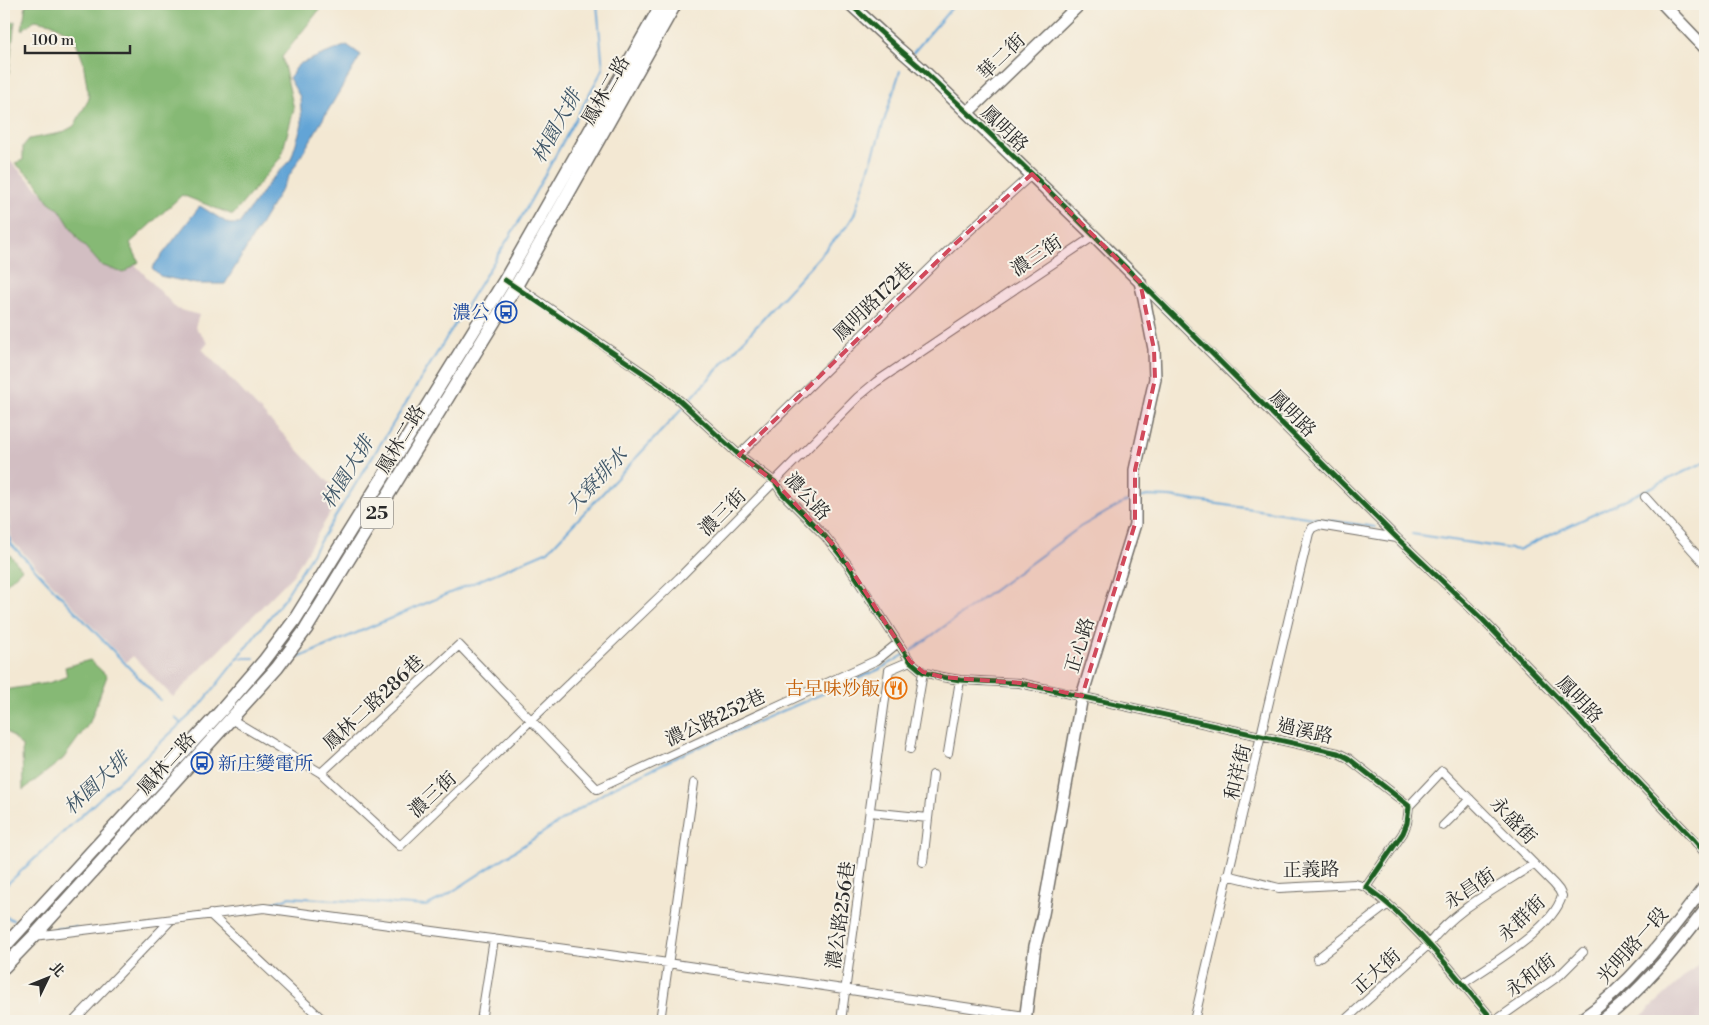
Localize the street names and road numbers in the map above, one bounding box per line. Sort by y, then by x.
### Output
street label: 華二街 [973,28,1031,85]
street label: 鳳林二路 [576,52,635,129]
street label: 鳳明路 [975,100,1033,157]
street label: 濃三街 [1006,230,1067,282]
street label: 鳳明路172巷 [828,257,919,346]
street label: 鳳明路 [1264,385,1321,442]
street label: 鳳林二路 [371,401,431,478]
street label: 濃公路 [779,468,835,526]
street label: 濃三街 [694,484,751,541]
road number: 25 [361,498,393,528]
street label: 正心路 [1060,615,1100,676]
street label: 鳳林二路286巷 [318,650,429,755]
street label: 鳳明路 [1551,671,1608,729]
street label: 濃公路252巷 [661,684,769,752]
street label: 過溪路 [1274,713,1335,749]
street label: 鳳林二路 [132,727,201,800]
street label: 和祥街 [1219,742,1257,803]
street label: 濃三街 [404,767,462,823]
street label: 永盛街 [1485,792,1542,850]
street label: 正義路 [1282,858,1340,882]
street label: 濃公路256巷 [822,860,860,971]
street label: 永昌街 [1439,863,1500,915]
street label: 永群街 [1493,890,1551,947]
street label: 光明路一段 [1592,902,1673,989]
street label: 正大街 [1347,944,1406,1000]
street label: 永和街 [1501,949,1561,1003]

